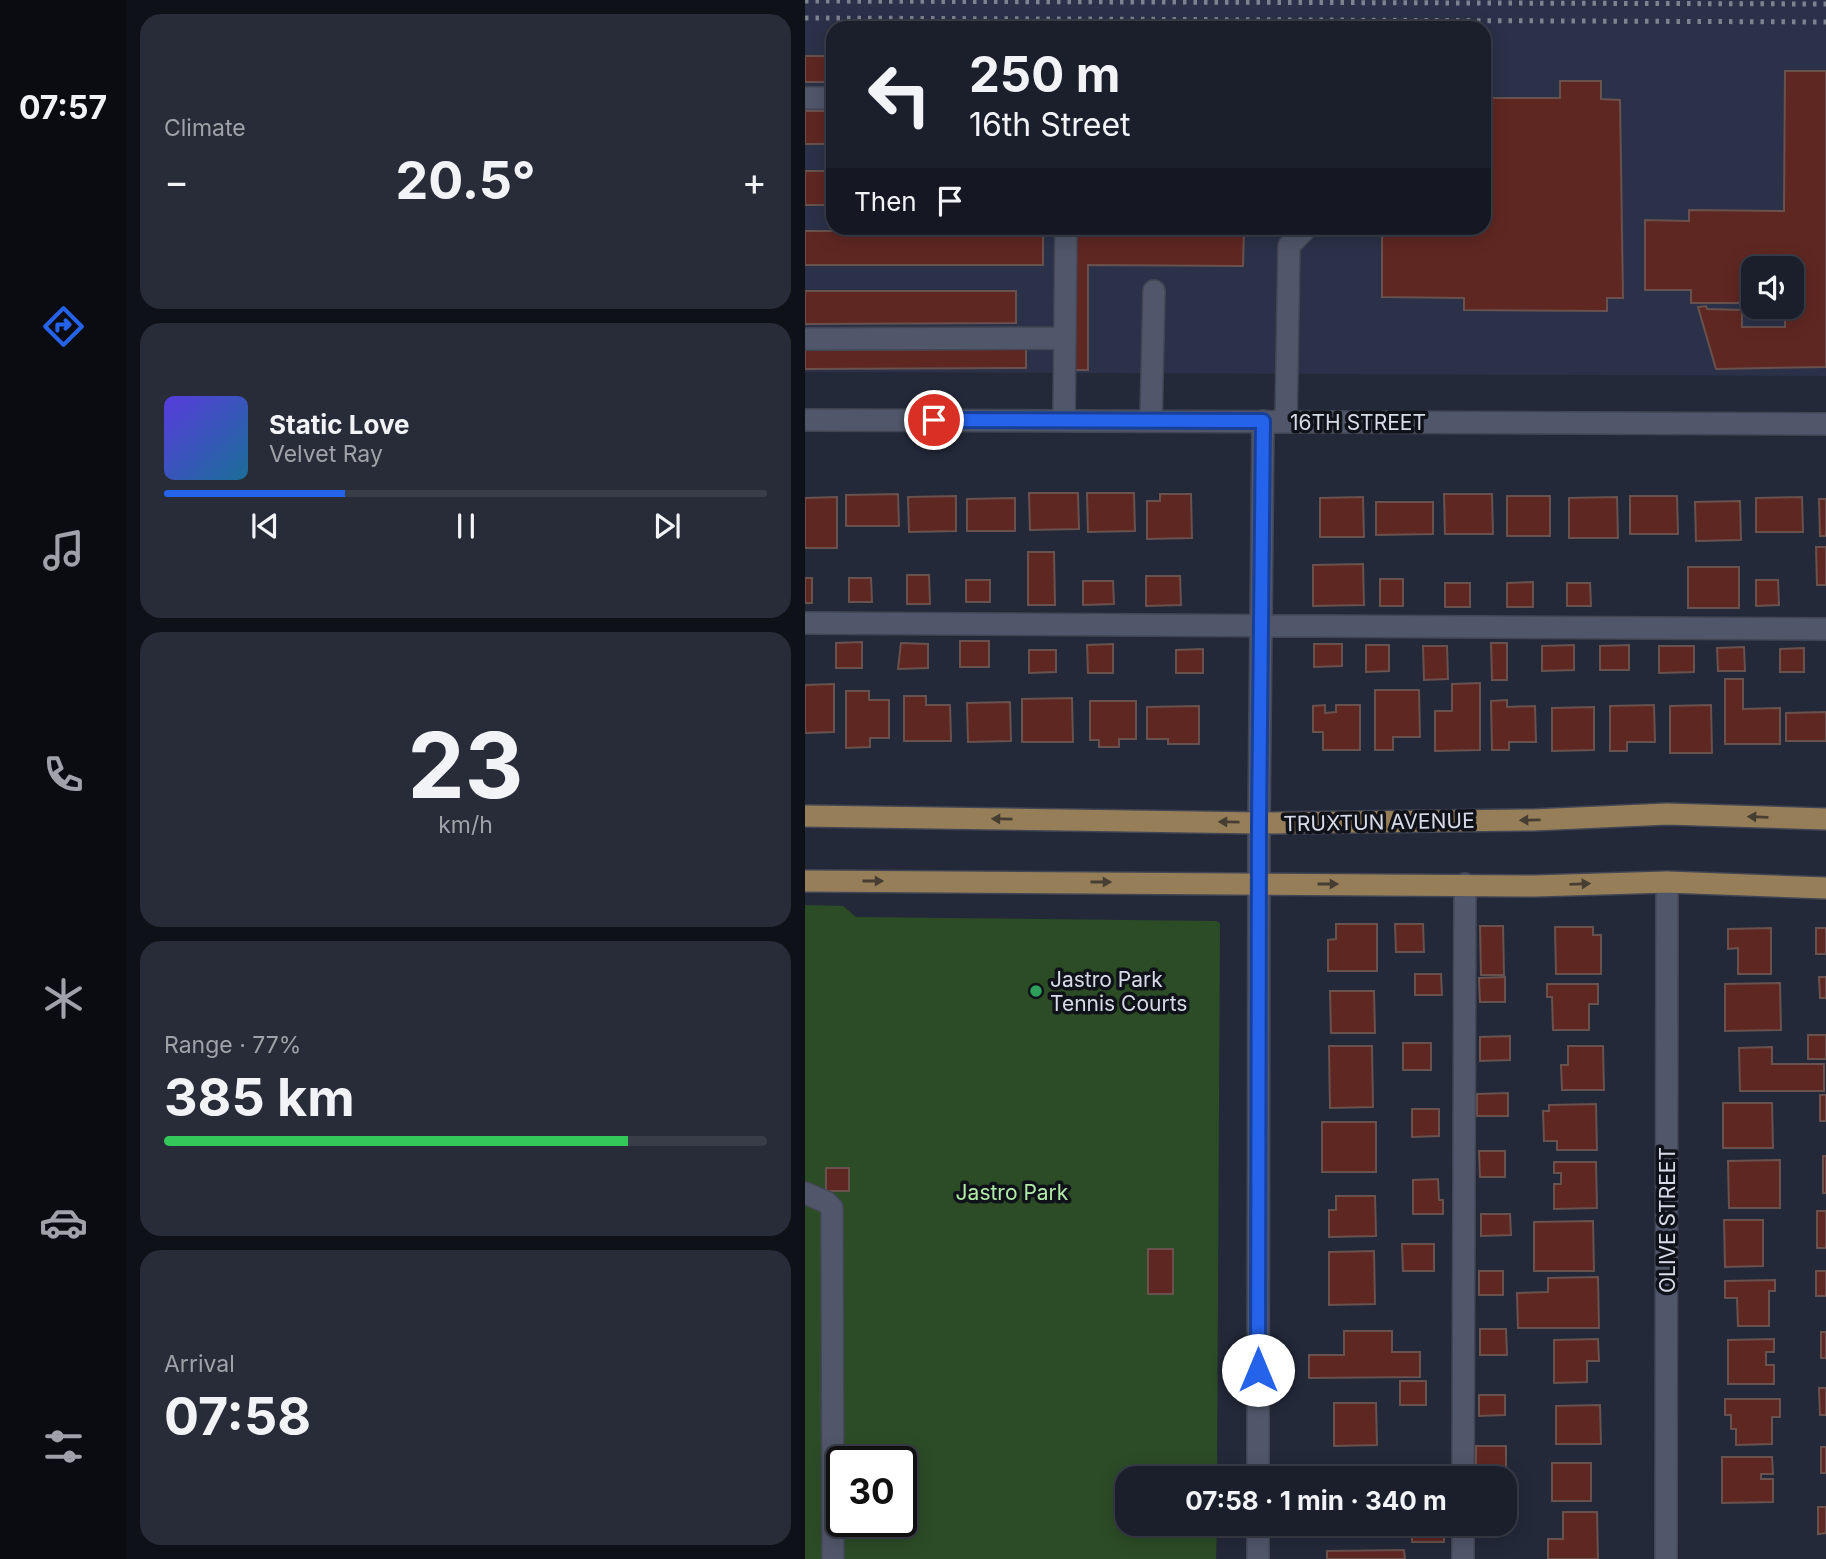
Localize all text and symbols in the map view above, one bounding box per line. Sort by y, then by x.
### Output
text: 250 m [969,45,1121,104]
icon: left [854,49,945,140]
text: 07:57 [19,88,107,127]
text: 16th Street [969,105,1131,144]
text: Climate [164,114,246,142]
text: 20.5° [395,149,536,212]
text: − [164,158,189,204]
text: + [742,158,767,204]
icon: arrive [931,182,969,220]
text: Then [854,186,917,217]
map controls [1741,256,1804,319]
button: sound [1741,256,1804,319]
icon: directions [39,302,88,351]
pin [904,390,964,450]
icon: arrive [915,401,953,439]
text: Static Love [269,409,410,440]
street label: 16TH STREET [1290,410,1426,435]
text: Velvet Ray [269,440,383,468]
icon: previous [246,507,284,545]
icon: pause [447,507,485,545]
icon: next [648,507,686,545]
icon: music [39,526,88,575]
text: 23 [407,710,524,820]
icon: phone [39,750,88,799]
street label: TRUXTUN AVENUE [1283,808,1475,836]
text: km/h [438,811,493,839]
one-way arrow [1747,812,1769,823]
one-way arrow [991,813,1013,825]
one-way arrow [1519,814,1541,826]
one-way arrow [1218,817,1240,828]
one-way arrow [862,875,884,887]
one-way arrow [1090,877,1112,888]
one-way arrow [1317,878,1339,890]
one-way arrow [1569,879,1591,890]
place label: Jastro Park Tennis Courts [1050,967,1187,1016]
icon: climate [39,974,88,1023]
marker: Jastro Park Tennis Courts [1028,983,1044,999]
text: Range · 77% [164,1031,301,1059]
text: 385 km [164,1066,355,1129]
street label: OLIVE STREET [1655,1147,1680,1293]
park label: Jastro Park [956,1180,1069,1205]
icon: car [39,1198,88,1247]
position arrow [1221,1333,1295,1407]
text: Arrival [164,1350,235,1378]
text: 07:58 [164,1385,311,1448]
icon: filters [39,1422,88,1471]
speed limit sign: 30 [826,1446,917,1537]
text: 07:58 · 1 min · 340 m [1185,1485,1447,1516]

